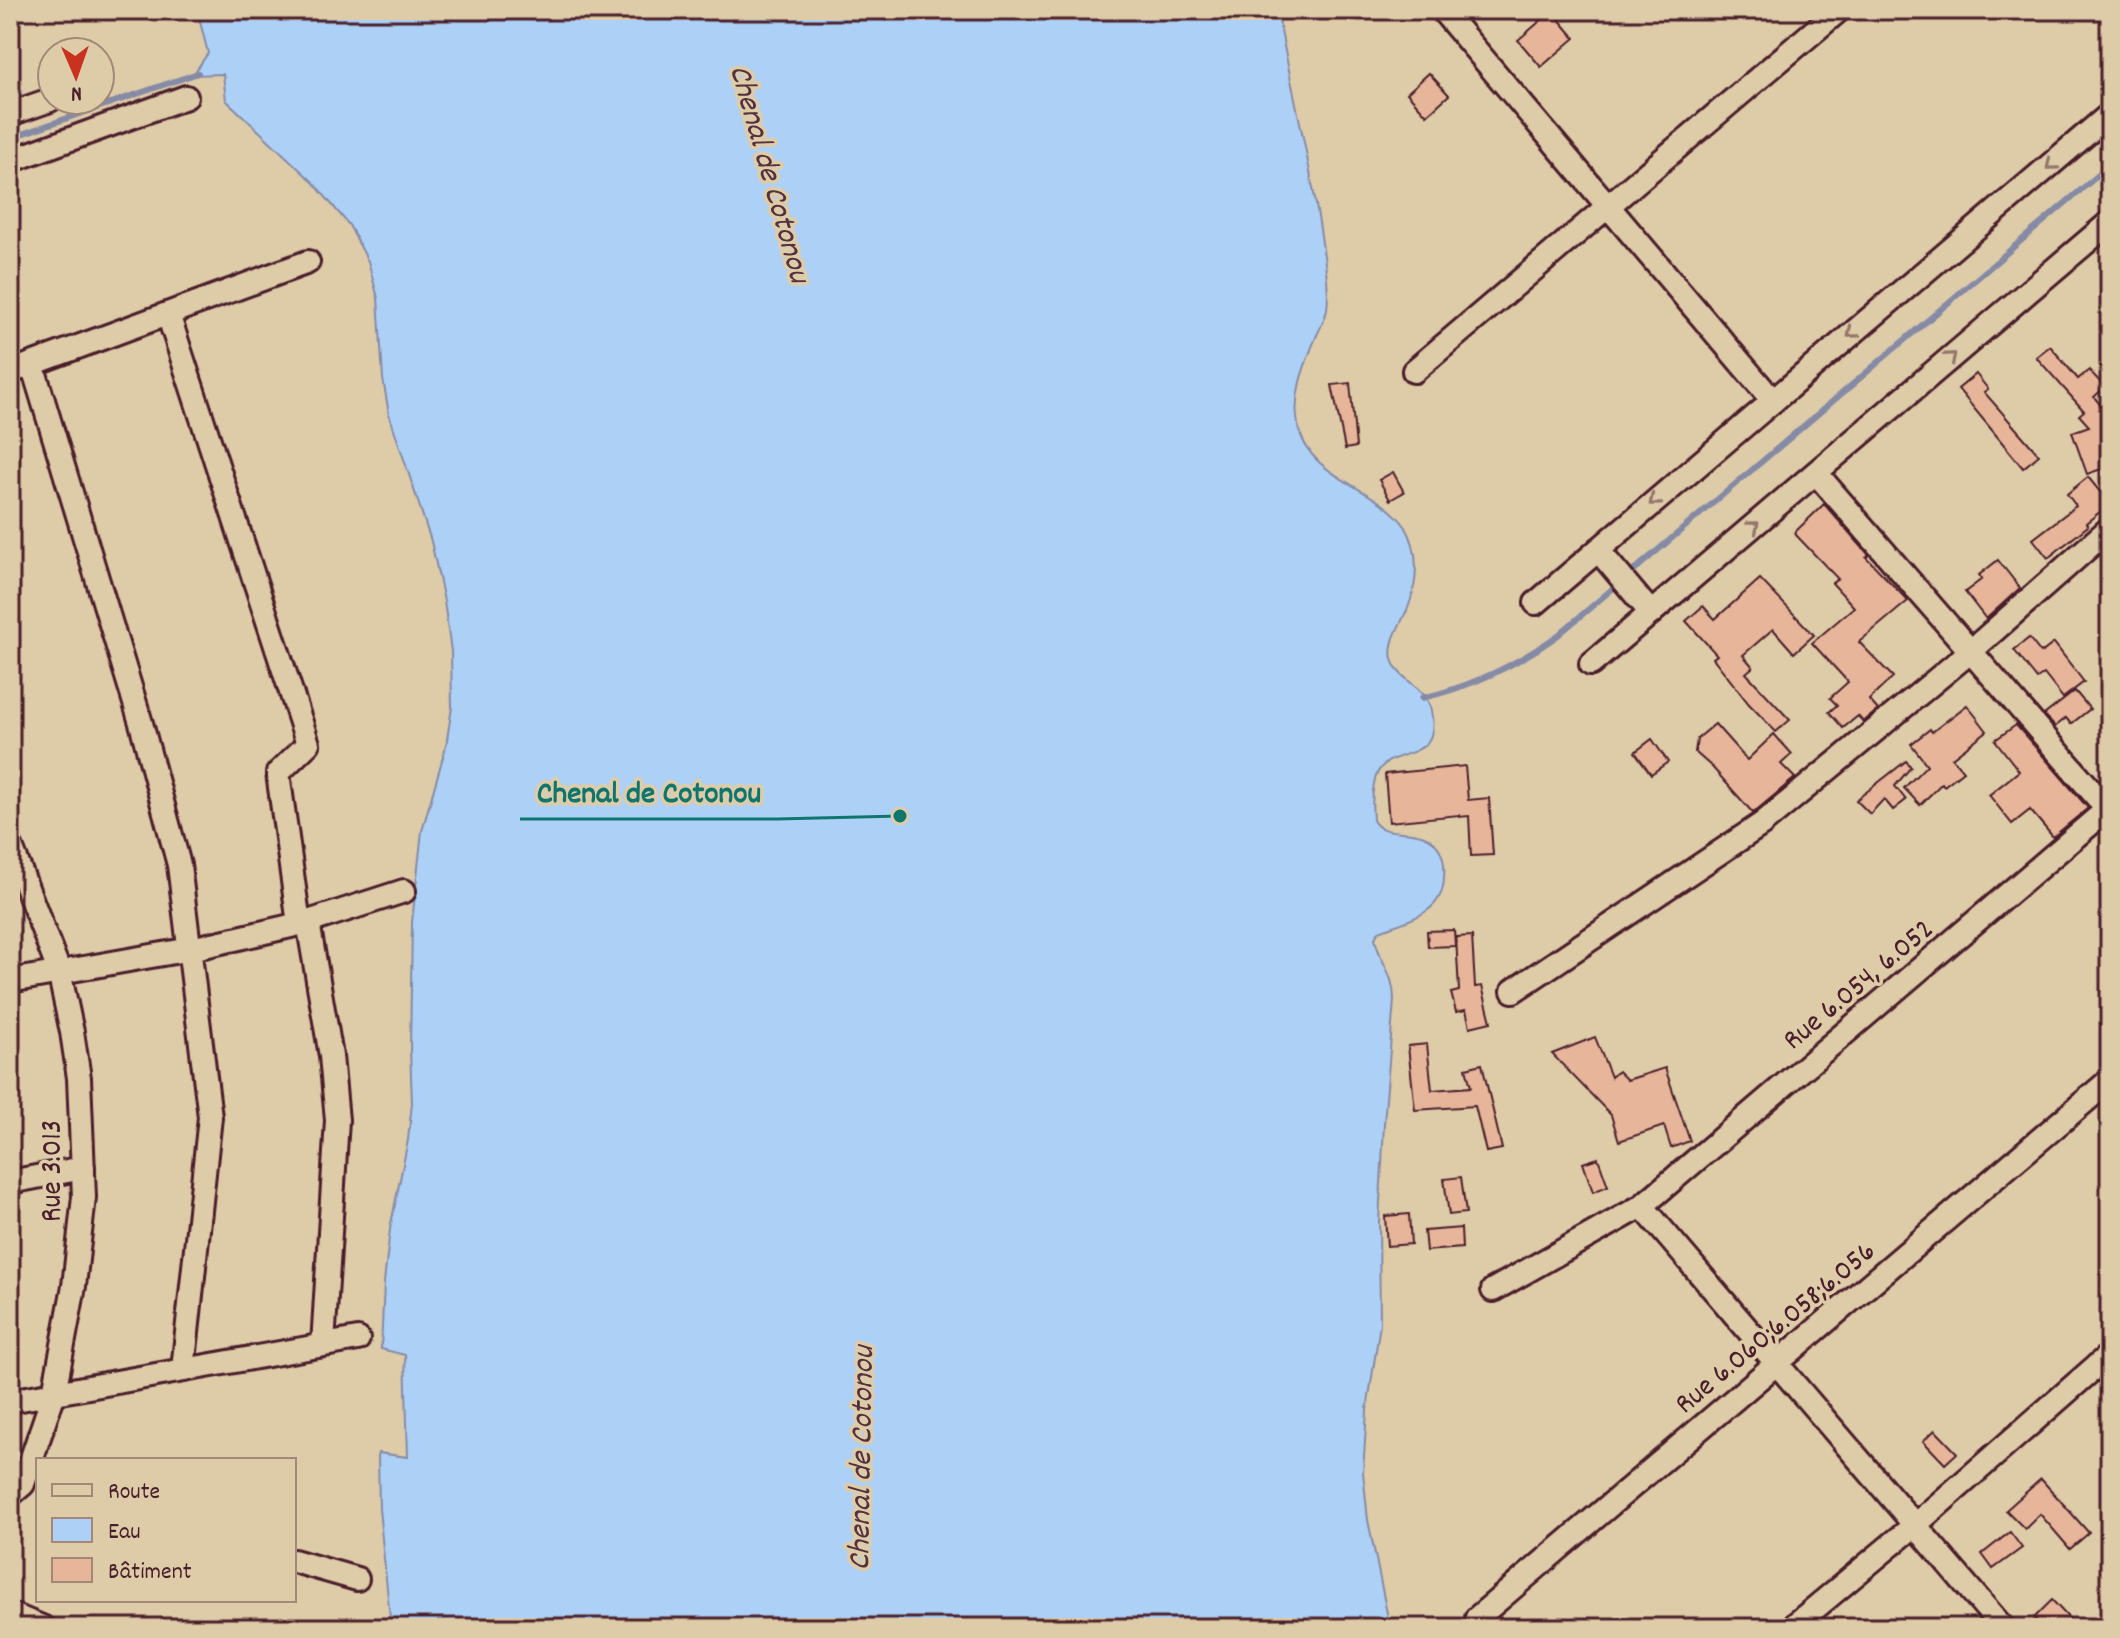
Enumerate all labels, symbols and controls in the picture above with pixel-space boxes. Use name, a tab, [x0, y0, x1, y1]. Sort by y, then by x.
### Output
north arrow	[36, 36, 116, 116]
water label: Chenal de Cotonou	[714, 60, 821, 291]
text: N	[70, 77, 83, 108]
one-way arrow	[2045, 155, 2060, 170]
one-way arrow	[1847, 323, 1862, 338]
one-way arrow	[1942, 352, 1957, 367]
one-way arrow	[1649, 492, 1664, 506]
one-way arrow	[1744, 521, 1759, 536]
callout: Chenal de Cotonou	[520, 763, 777, 819]
text: Chenal de Cotonou	[537, 773, 761, 819]
street label: Rue 6.054, 6.052	[1775, 910, 1945, 1063]
street label: Rue 3.013	[33, 1120, 76, 1222]
street label: Rue 6.060;6.058;6.056	[1667, 1232, 1887, 1427]
water label: Chenal de Cotonou	[839, 1343, 889, 1571]
legend	[36, 1458, 296, 1602]
text: Route	[108, 1476, 160, 1510]
text: Eau	[108, 1516, 141, 1550]
text: Bâtiment	[108, 1556, 192, 1590]

